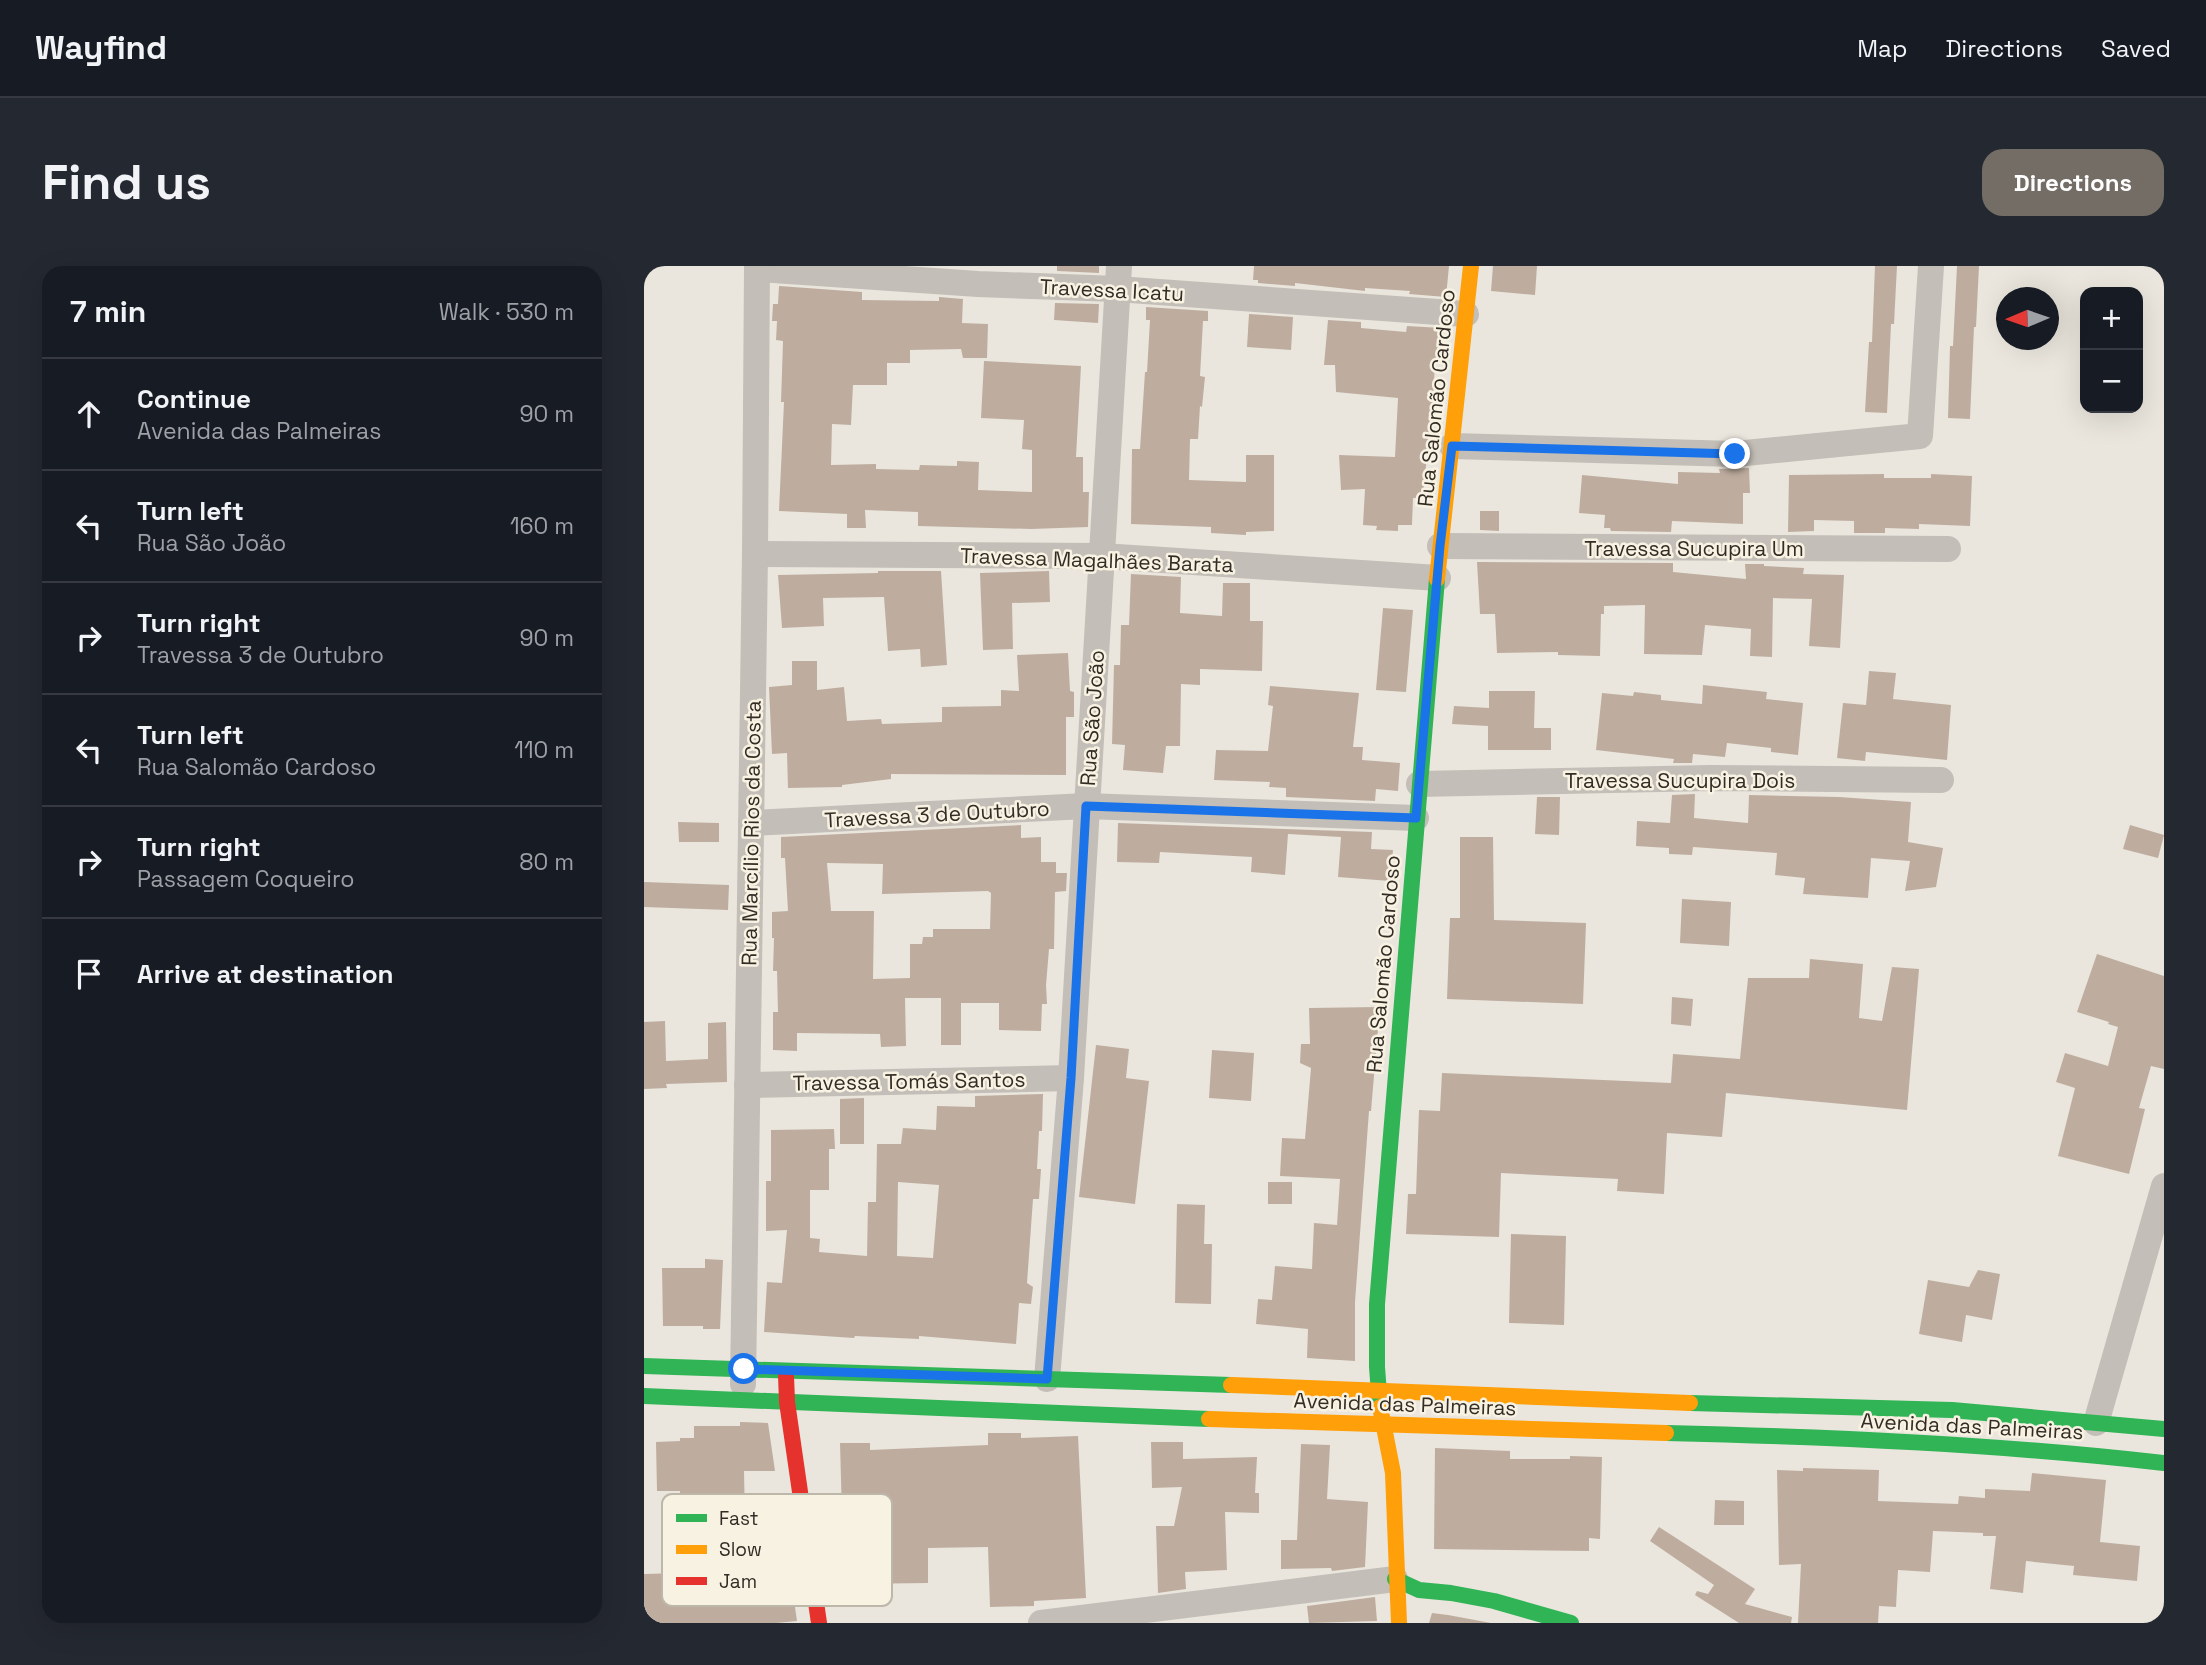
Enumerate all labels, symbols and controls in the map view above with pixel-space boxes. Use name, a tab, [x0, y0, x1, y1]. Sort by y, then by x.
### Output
text: Wayfind	[35, 27, 167, 69]
text: Map	[1857, 33, 1907, 64]
text: Directions	[1945, 33, 2063, 64]
text: Saved	[2101, 33, 2171, 64]
button: Directions	[1982, 149, 2164, 216]
text: Find us	[42, 151, 211, 213]
street label: Travessa Icatu	[1039, 273, 1185, 307]
north arrow	[1996, 287, 2059, 350]
map controls	[2080, 287, 2143, 413]
button: +	[2080, 287, 2143, 350]
street label: Rua Salomão Cardoso	[1411, 288, 1461, 508]
text: 7 min	[70, 292, 146, 331]
text: Walk · 530 m	[439, 297, 574, 327]
button: −	[2080, 350, 2143, 413]
text: Continue	[137, 382, 251, 416]
icon: ahead	[70, 395, 108, 433]
text: 90 m	[519, 399, 574, 429]
text: Avenida das Palmeiras	[137, 416, 381, 446]
route end	[1719, 438, 1750, 469]
text: Turn left	[137, 494, 244, 528]
icon: left	[70, 507, 108, 545]
text: 160 m	[510, 511, 574, 541]
text: Rua São João	[137, 528, 286, 558]
street label: Travessa Sucupira Um	[1584, 535, 1804, 562]
street label: Travessa Magalhães Barata	[960, 542, 1234, 578]
text: Turn right	[137, 606, 261, 640]
icon: right	[70, 619, 108, 657]
text: 90 m	[519, 623, 574, 653]
text: Travessa 3 de Outubro	[137, 640, 384, 670]
street label: Rua São João	[1074, 649, 1110, 787]
street label: Rua Marcílio Rios da Costa	[735, 700, 767, 966]
text: Turn left	[137, 718, 244, 752]
icon: left	[70, 731, 108, 769]
text: 110 m	[514, 735, 574, 765]
text: Rua Salomão Cardoso	[137, 752, 376, 782]
street label: Travessa Sucupira Dois	[1565, 767, 1795, 794]
street label: Travessa 3 de Outubro	[824, 795, 1050, 833]
text: Turn right	[137, 830, 261, 864]
icon: right	[70, 843, 108, 881]
text: 80 m	[519, 847, 574, 877]
street label: Rua Salomão Cardoso	[1360, 854, 1406, 1074]
text: Passagem Coqueiro	[137, 864, 354, 894]
icon: arrive	[70, 955, 108, 993]
text: Arrive at destination	[137, 957, 394, 991]
street label: Travessa Tomás Santos	[792, 1065, 1026, 1097]
route start	[728, 1353, 759, 1384]
street label: Avenida das Palmeiras	[1293, 1387, 1517, 1421]
street label: Avenida das Palmeiras	[1860, 1407, 2084, 1445]
legend	[662, 1494, 892, 1606]
text: Fast	[719, 1506, 759, 1531]
text: Slow	[719, 1537, 762, 1562]
text: Jam	[719, 1569, 757, 1594]

